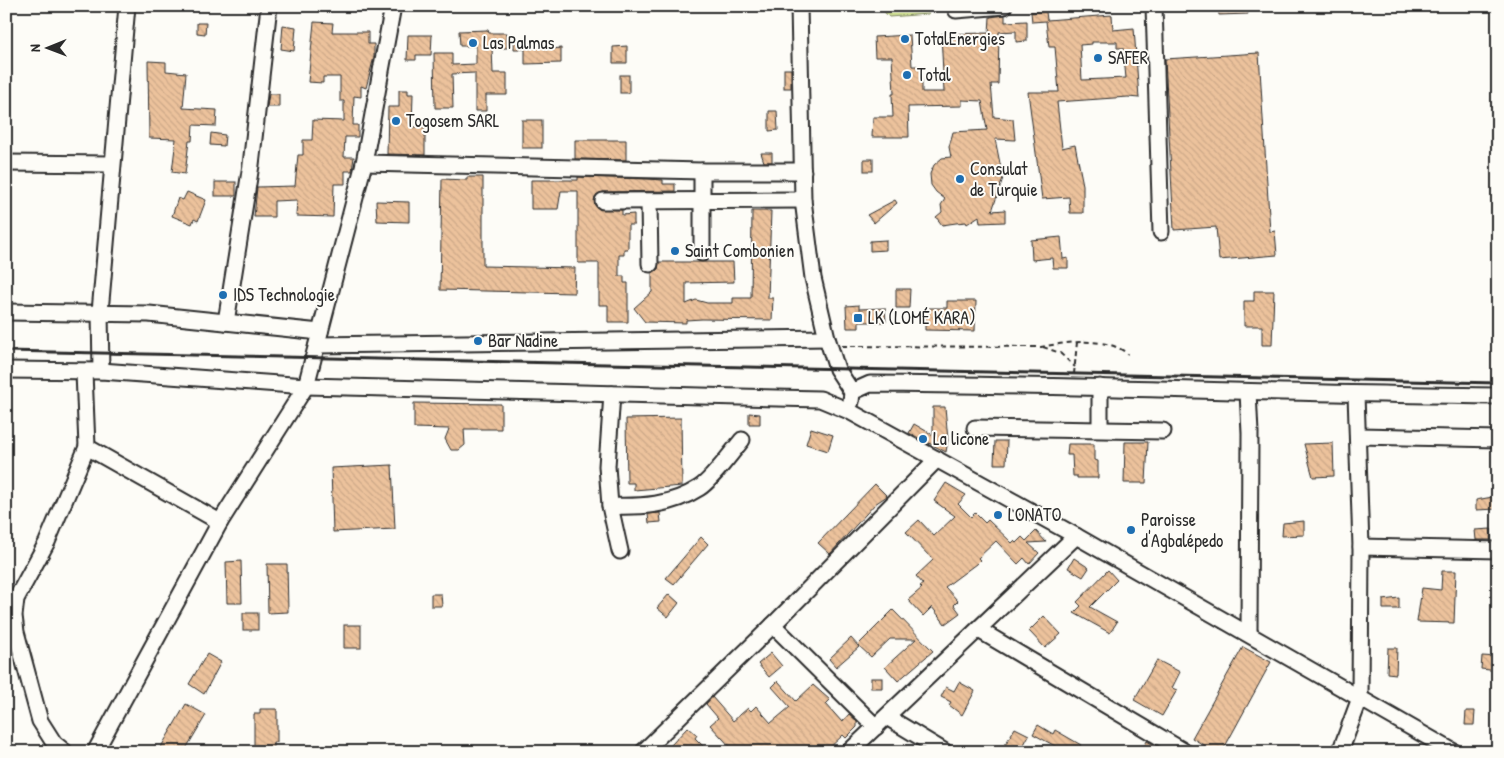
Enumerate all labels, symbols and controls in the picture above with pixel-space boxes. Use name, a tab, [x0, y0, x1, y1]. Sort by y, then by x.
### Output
north arrow	[22, 22, 72, 72]
place label: TotalEnergies	[915, 26, 1005, 51]
place label: Las Palmas	[483, 30, 555, 55]
marker: TotalEnergies	[899, 33, 911, 45]
marker: Las Palmas	[467, 37, 479, 49]
text: N	[25, 44, 44, 52]
place label: SAFER	[1108, 45, 1148, 70]
marker: SAFER	[1092, 52, 1104, 64]
place label: Total	[917, 62, 951, 87]
marker: Total	[901, 69, 913, 81]
place label: Togosem SARL	[406, 108, 500, 133]
marker: Togosem SARL	[390, 115, 402, 127]
place label: Consulat de Turquie	[970, 156, 1038, 202]
marker: Consulat de Turquie	[954, 173, 966, 185]
place label: Saint Combonien	[685, 238, 794, 263]
marker: Saint Combonien	[669, 245, 681, 257]
place label: IDS Technologie	[233, 282, 335, 307]
marker: IDS Technologie	[217, 289, 229, 301]
place label: LK (LOMÉ KARA)	[868, 305, 975, 330]
marker: LK (LOMÉ KARA)	[852, 312, 864, 324]
place label: Bar Nadine	[488, 328, 558, 353]
marker: Bar Nadine	[472, 335, 484, 347]
place label: La licone	[933, 426, 989, 451]
marker: La licone	[917, 433, 929, 445]
place label: LONATO	[1008, 502, 1062, 527]
place label: Paroisse d'Agbalépedo	[1141, 507, 1223, 553]
marker: LONATO	[992, 509, 1004, 521]
marker: Paroisse d'Agbalépedo	[1125, 524, 1137, 536]

